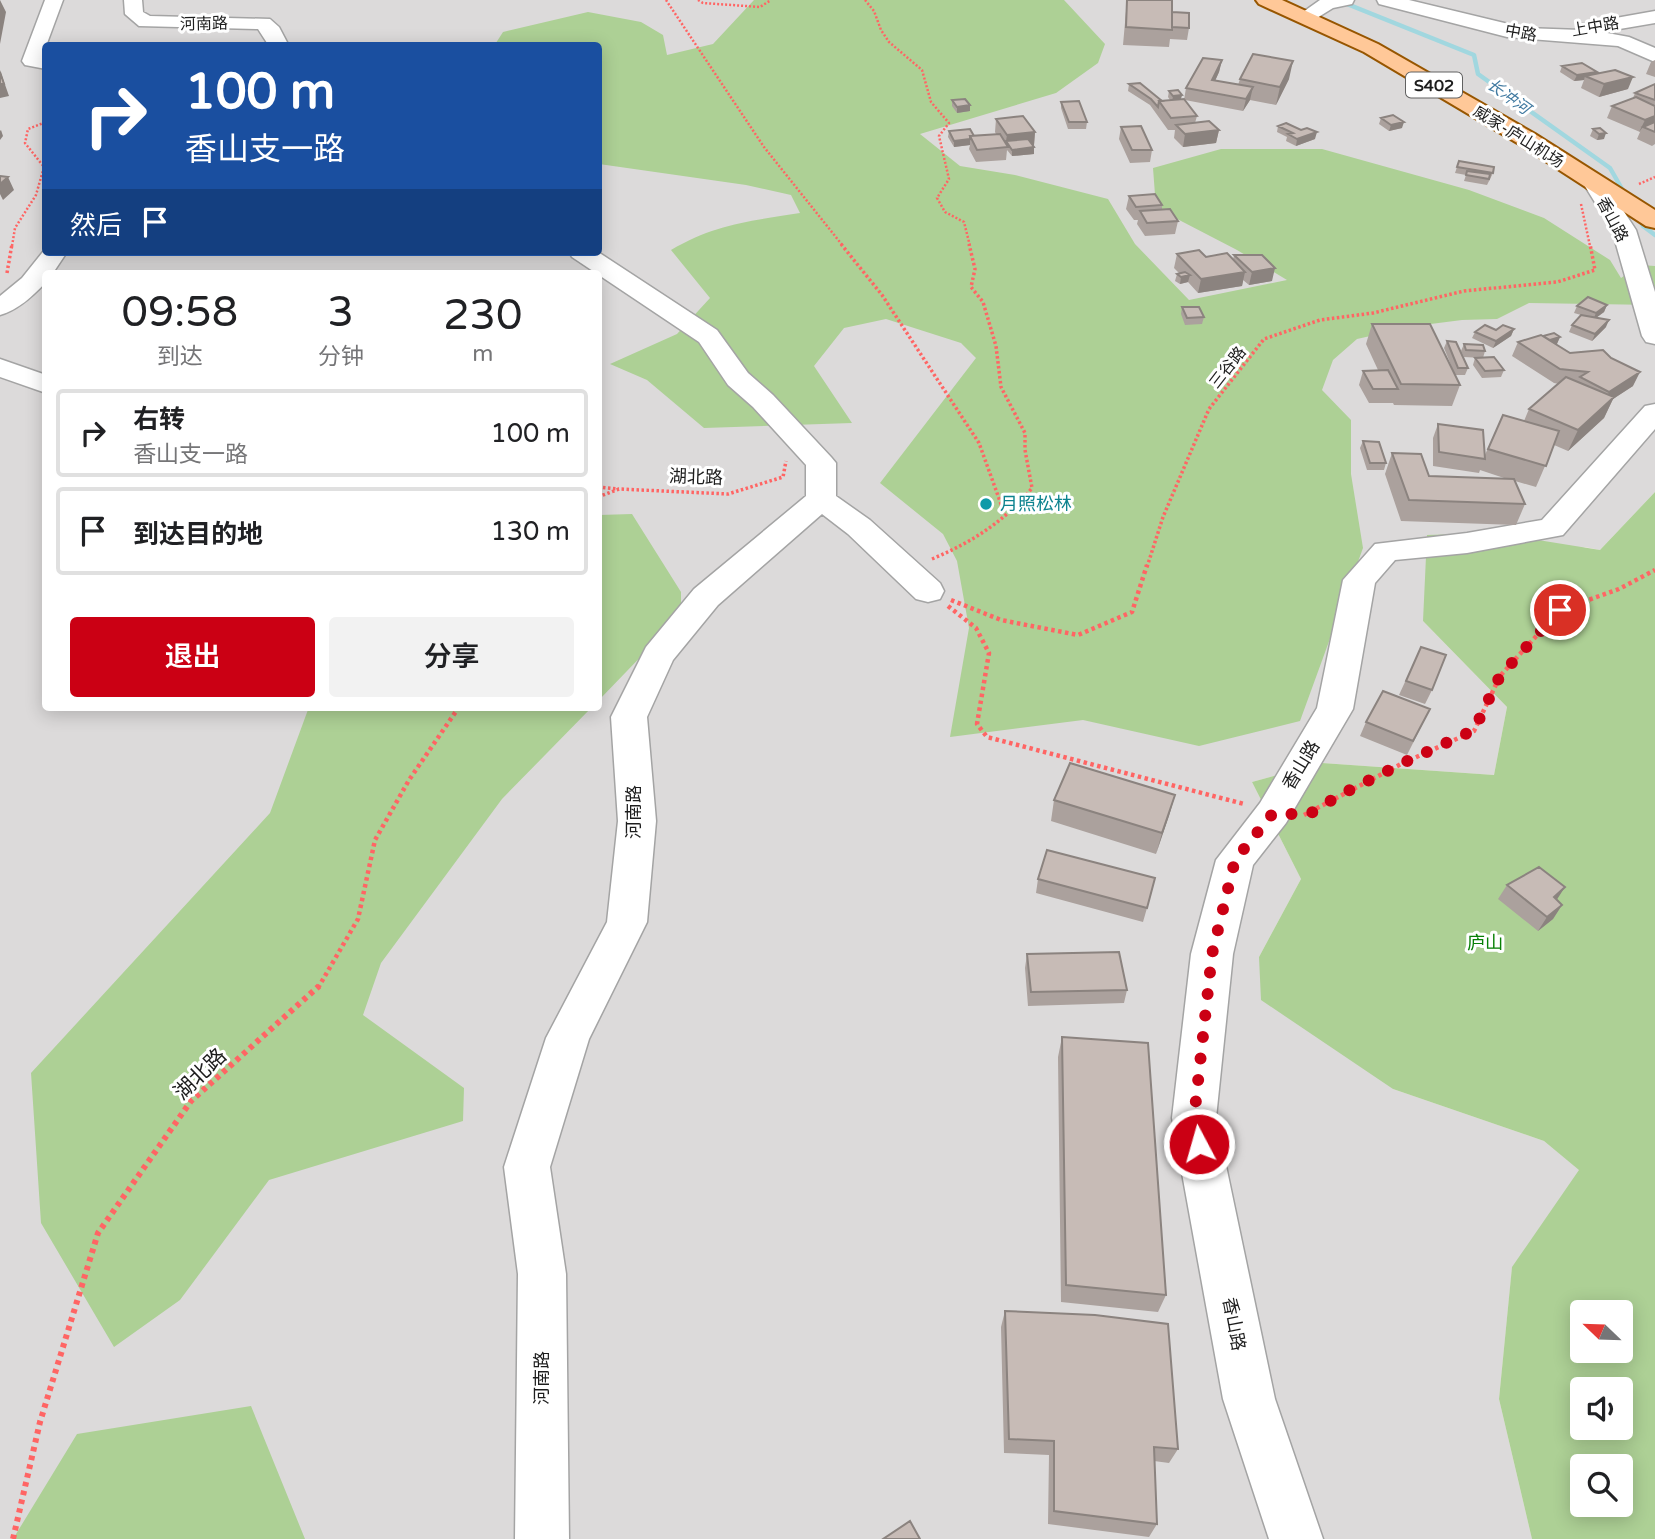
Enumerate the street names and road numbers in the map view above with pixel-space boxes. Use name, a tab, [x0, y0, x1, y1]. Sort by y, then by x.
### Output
street label: 上中路	[1570, 13, 1621, 41]
street label: 河南路	[180, 14, 228, 34]
street label: 中路	[1503, 20, 1538, 46]
road number: S402	[1406, 72, 1462, 97]
street label: 威家-庐山机场	[1470, 101, 1567, 172]
street label: 香山路	[1592, 194, 1632, 245]
street label: 三谷路	[1205, 343, 1250, 393]
street label: 湖北路	[669, 465, 723, 489]
street label: 香山路	[1278, 736, 1324, 794]
street label: 河南路	[623, 785, 645, 839]
street label: 湖北路	[169, 1043, 232, 1105]
street label: 香山路	[1218, 1295, 1250, 1353]
street label: 河南路	[531, 1351, 553, 1405]

